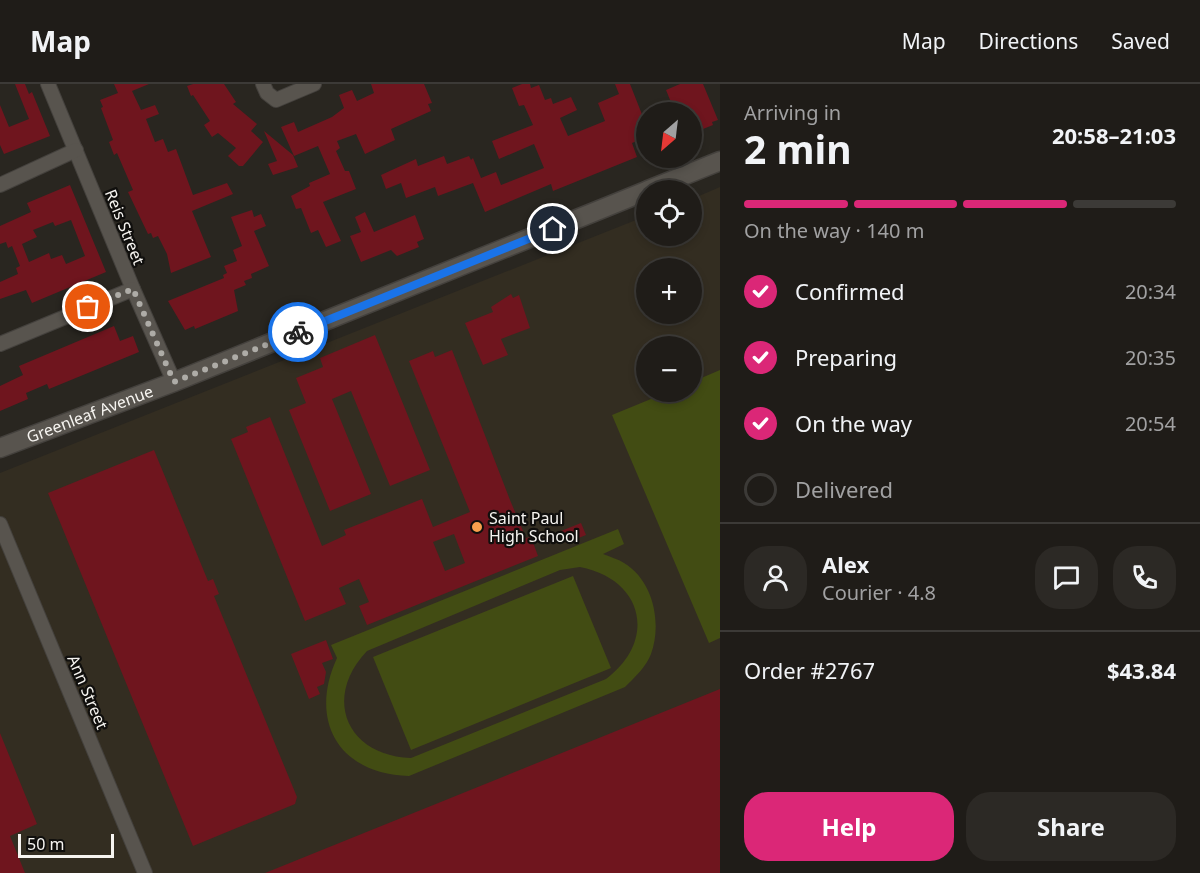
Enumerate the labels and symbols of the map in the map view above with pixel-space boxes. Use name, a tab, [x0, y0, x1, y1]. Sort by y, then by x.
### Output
north arrow	[636, 102, 702, 168]
street label: Reis Street	[100, 186, 150, 268]
pin	[527, 203, 578, 254]
pin	[62, 281, 113, 332]
courier	[268, 302, 328, 362]
street label: Greenleaf Avenue	[23, 380, 156, 448]
place label: Saint Paul High School	[489, 507, 579, 547]
marker: Saint Paul High School	[470, 520, 484, 534]
street label: Ann Street	[62, 651, 114, 733]
scale bar	[18, 831, 114, 858]

